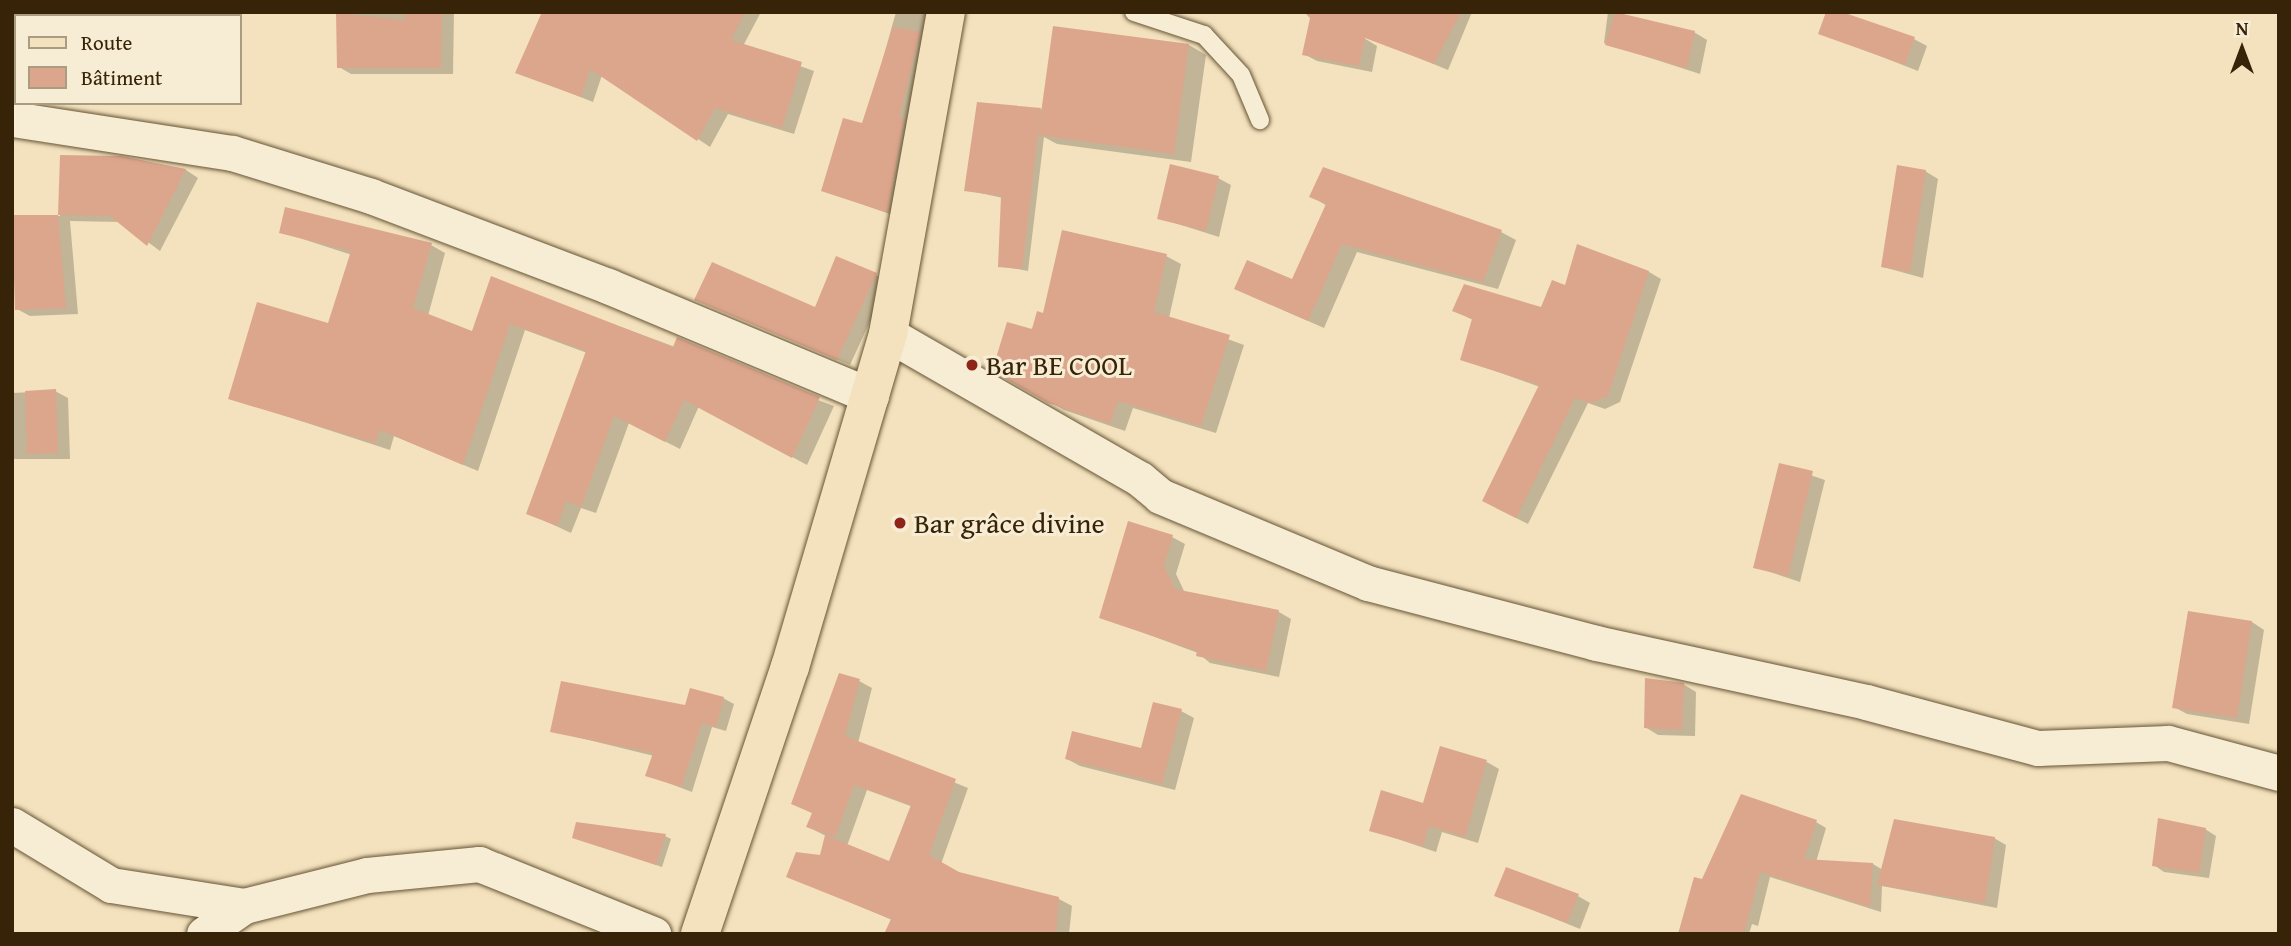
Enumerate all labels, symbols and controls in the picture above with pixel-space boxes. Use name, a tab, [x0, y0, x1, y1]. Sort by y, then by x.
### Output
legend	[14, 14, 242, 105]
north arrow	[2207, 14, 2277, 84]
text: N	[2236, 14, 2248, 42]
text: Route	[81, 27, 132, 58]
text: Bâtiment	[81, 62, 162, 93]
place label: Bar BE COOL	[986, 348, 1132, 382]
marker: Bar BE COOL	[964, 357, 980, 373]
place label: Bar grâce divine	[914, 506, 1105, 540]
marker: Bar grâce divine	[892, 515, 908, 531]

